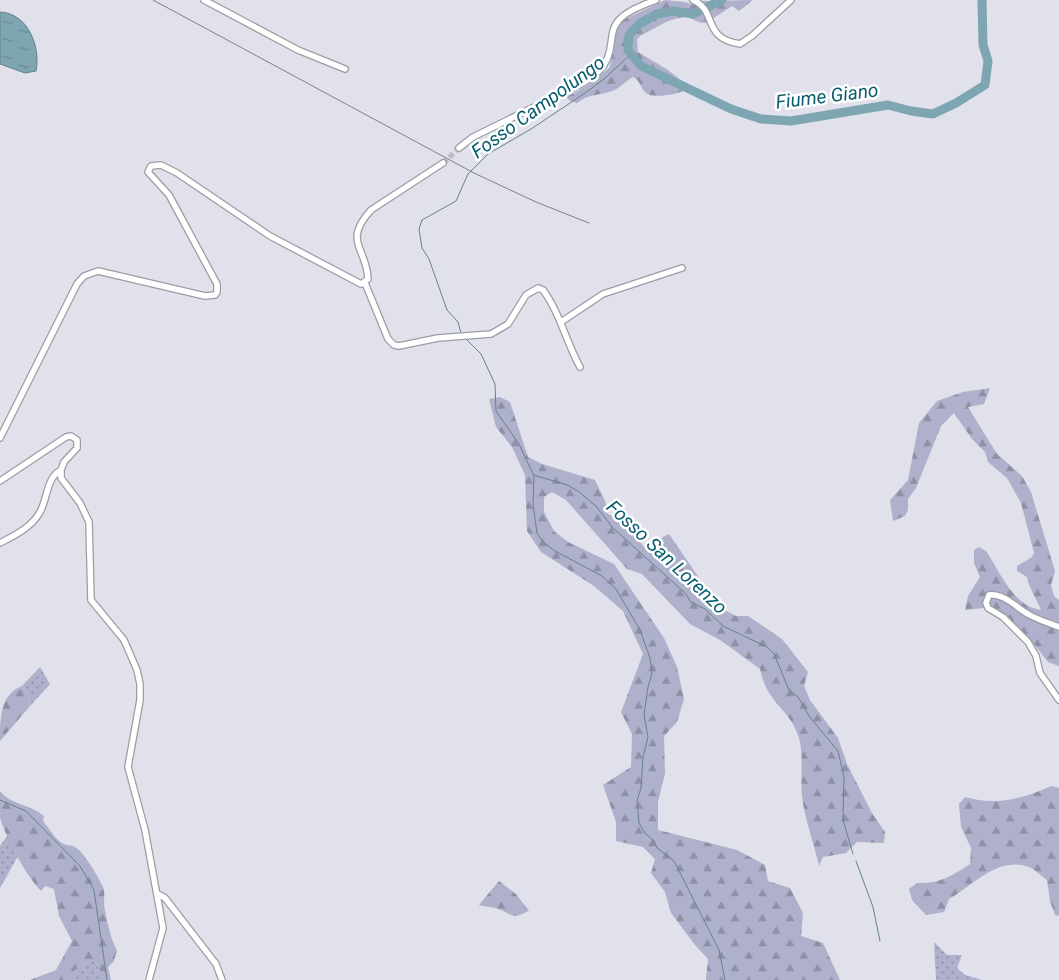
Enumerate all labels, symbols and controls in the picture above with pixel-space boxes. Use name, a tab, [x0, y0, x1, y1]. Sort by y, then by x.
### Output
water label: Fosso Campolungo	[467, 51, 609, 163]
water label: Fiume Giano	[774, 78, 880, 114]
water label: Fosso San Lorenzo	[602, 495, 732, 619]

